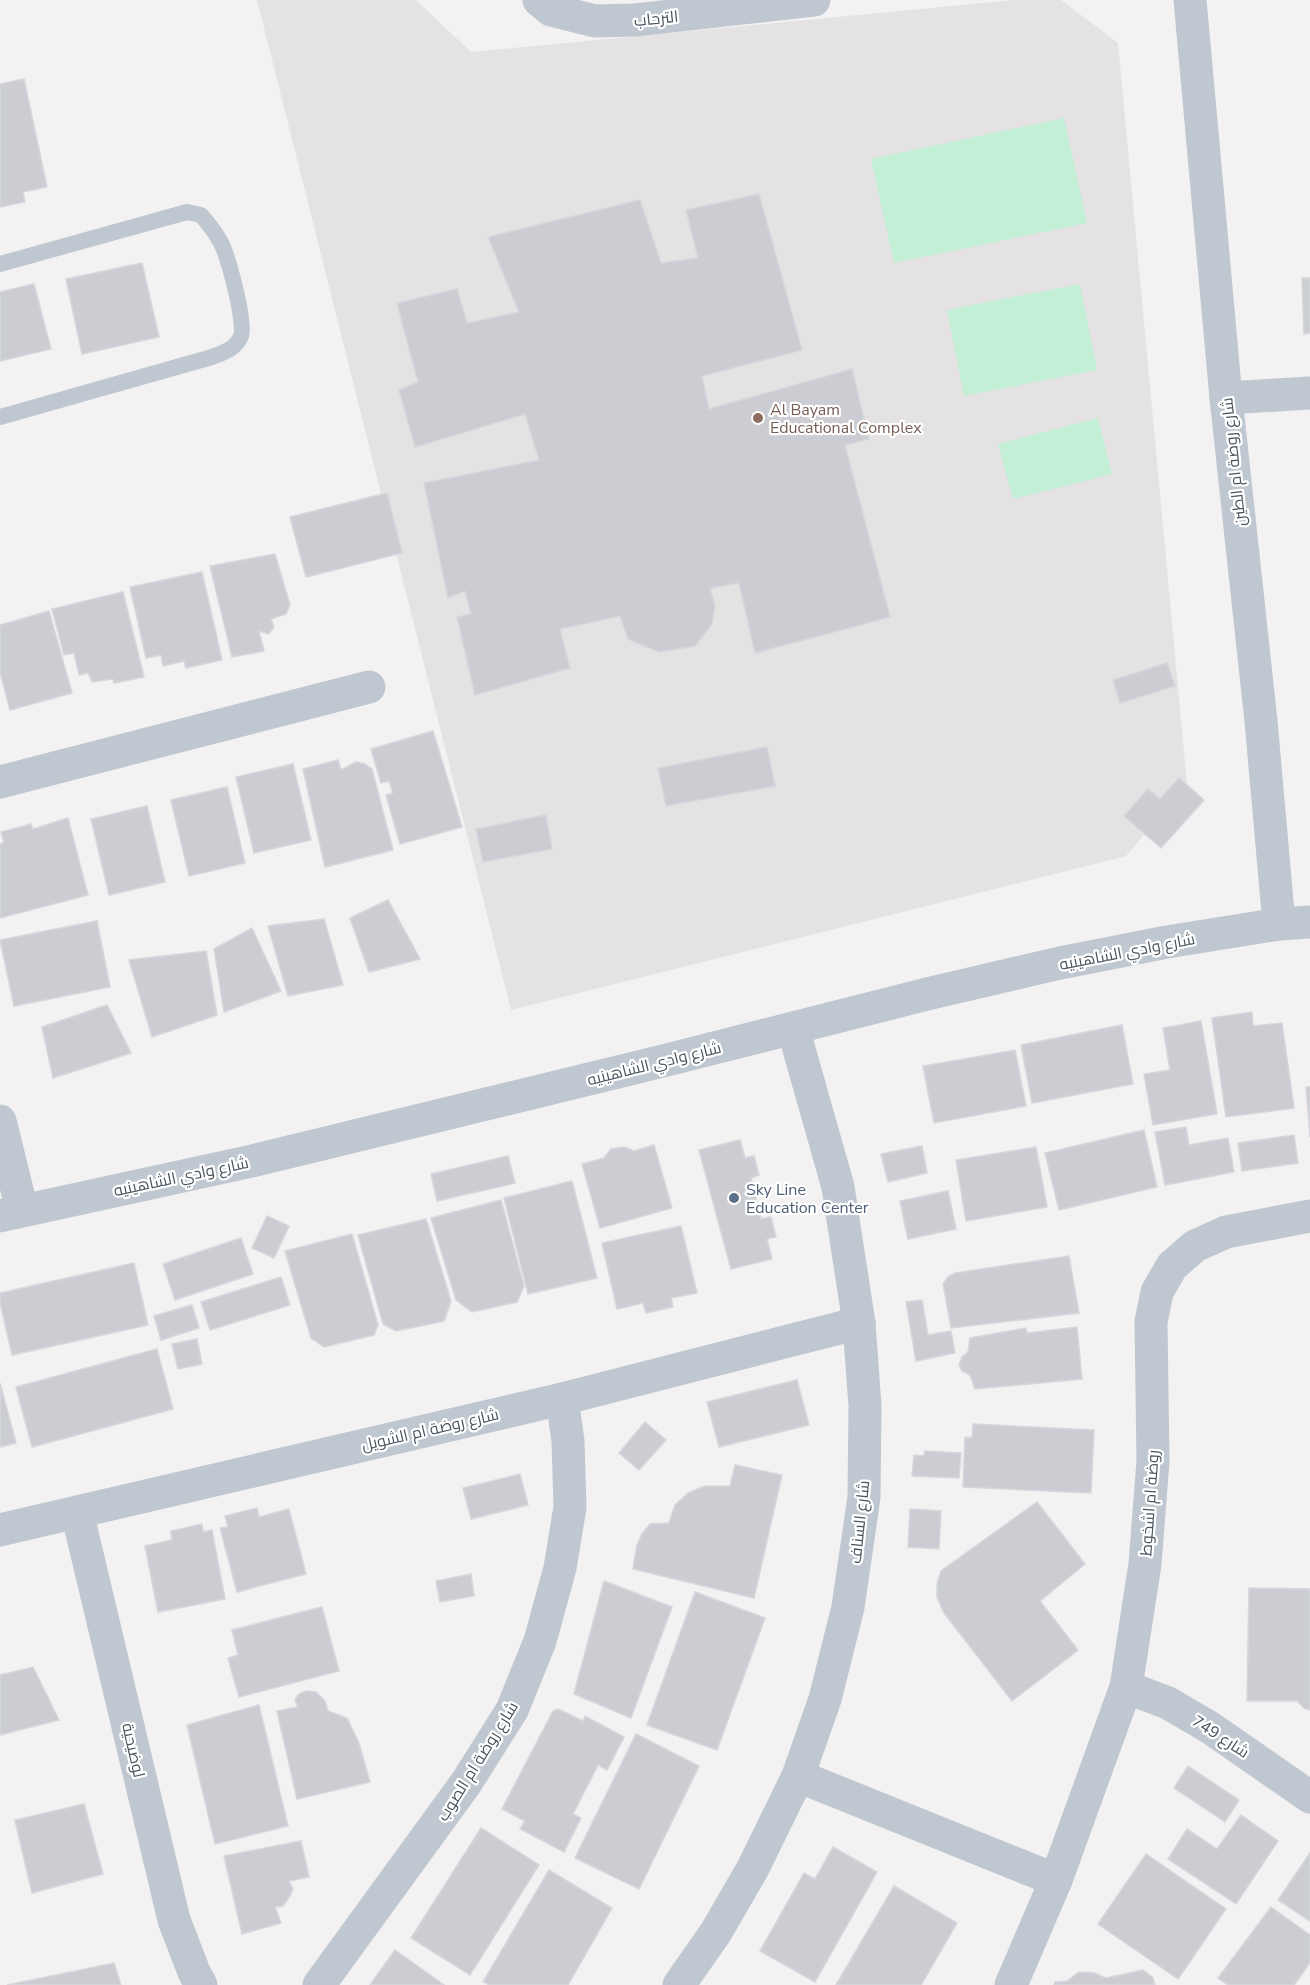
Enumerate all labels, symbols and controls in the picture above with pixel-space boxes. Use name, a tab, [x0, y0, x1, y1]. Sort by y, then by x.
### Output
street label: الترحاب	[633, 6, 679, 32]
street label: شارع روضة ام الطين	[1216, 396, 1252, 527]
place label: Al Bayam Educational Complex	[770, 399, 922, 439]
marker: Al Bayam Educational Complex	[751, 411, 765, 425]
street label: شارع وادي الشاهينيه	[1058, 928, 1197, 978]
street label: شارع وادي الشاهينيه	[585, 1037, 724, 1093]
street label: شارع وادي الشاهينيه	[112, 1152, 251, 1204]
place label: Sky Line Education Center	[746, 1179, 869, 1219]
marker: Sky Line Education Center	[727, 1191, 741, 1205]
street label: شارع روضة ام الشويل	[359, 1403, 501, 1456]
street label: روضة ام اشخوط	[1135, 1449, 1165, 1557]
street label: شارع السناف	[845, 1479, 875, 1565]
street label: شارع روضة ام الصوب	[432, 1698, 524, 1826]
street label: شارع 749	[1188, 1710, 1253, 1763]
street label: لوضيحية	[116, 1721, 150, 1780]

